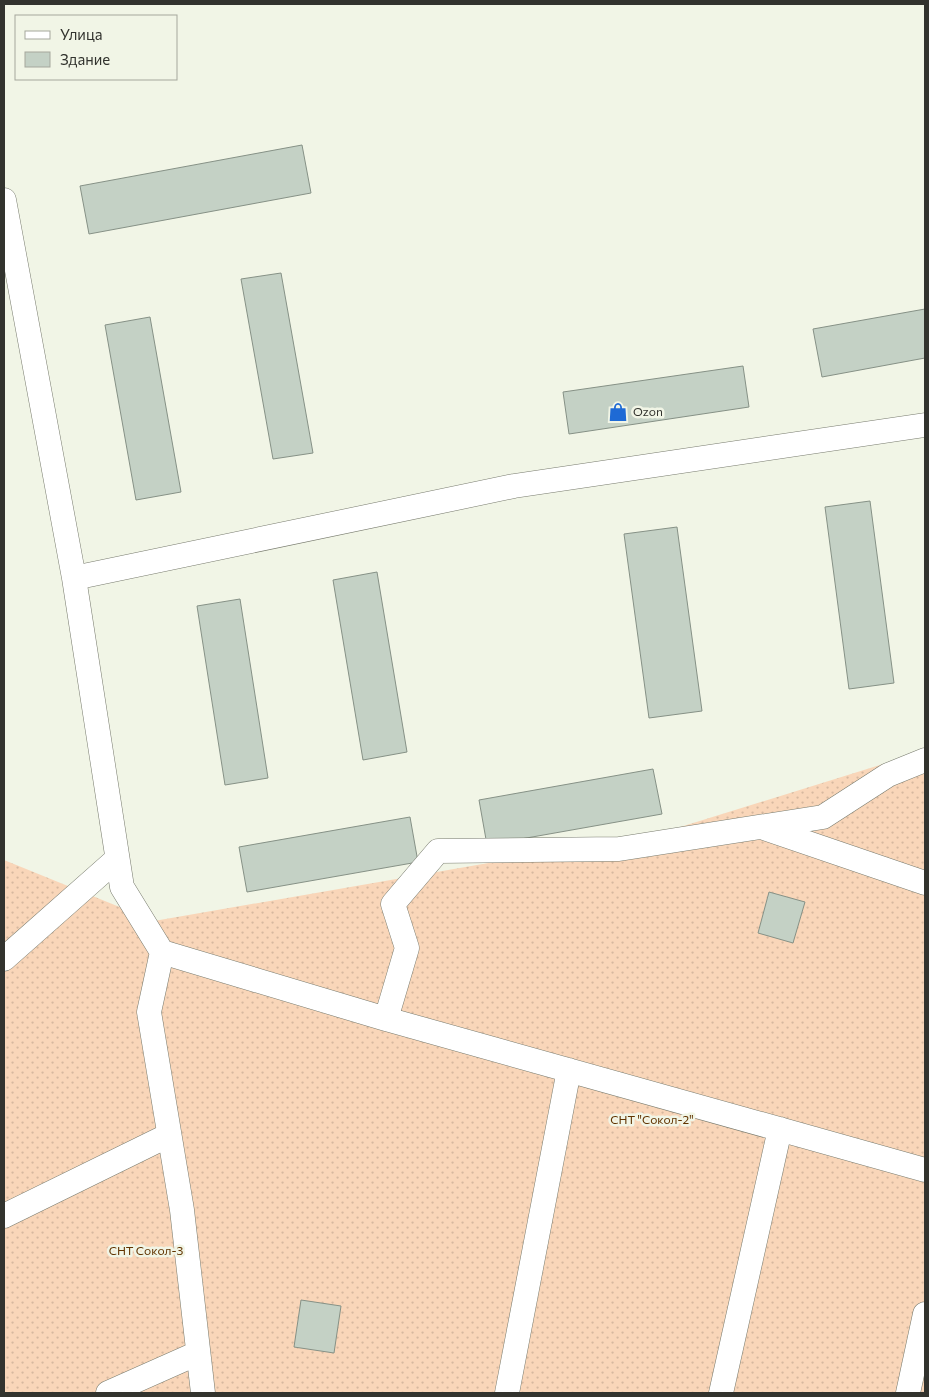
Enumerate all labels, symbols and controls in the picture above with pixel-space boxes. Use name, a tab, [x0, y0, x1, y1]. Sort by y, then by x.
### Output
legend	[15, 15, 178, 80]
text: Улица	[60, 25, 102, 43]
text: Здание	[60, 50, 110, 68]
shop icon: Ozon	[607, 401, 629, 423]
place label: Ozon	[633, 404, 663, 418]
park label: СНТ "Сокол-2"	[610, 1112, 694, 1126]
park label: СНТ Сокол-3	[109, 1243, 183, 1257]

